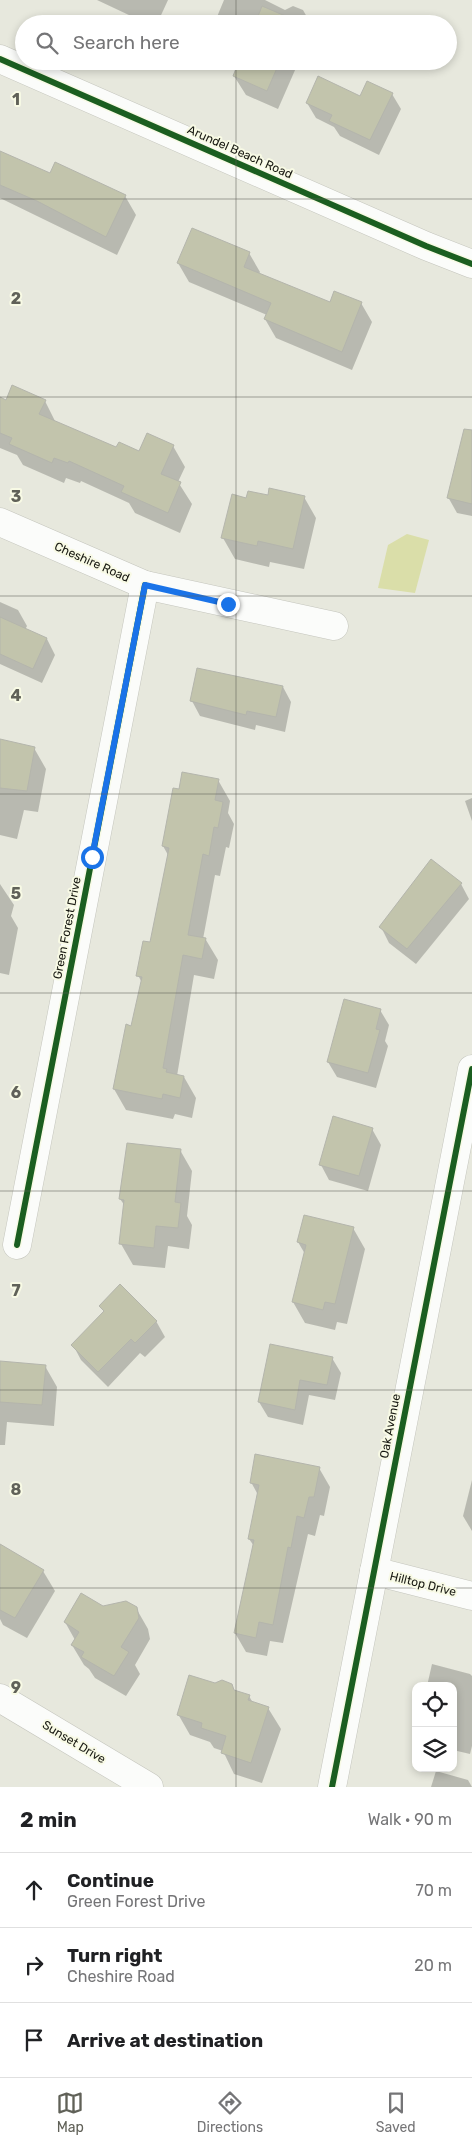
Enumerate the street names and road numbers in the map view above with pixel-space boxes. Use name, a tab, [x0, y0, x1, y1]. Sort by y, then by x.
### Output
street label: Arundel Beach Road	[185, 123, 295, 181]
street label: Cheshire Road	[52, 539, 132, 585]
street label: Green Forest Drive	[50, 875, 84, 980]
street label: Oak Avenue	[377, 1392, 403, 1459]
street label: Hilltop Drive	[388, 1569, 458, 1599]
street label: Sunset Drive	[40, 1718, 108, 1766]

